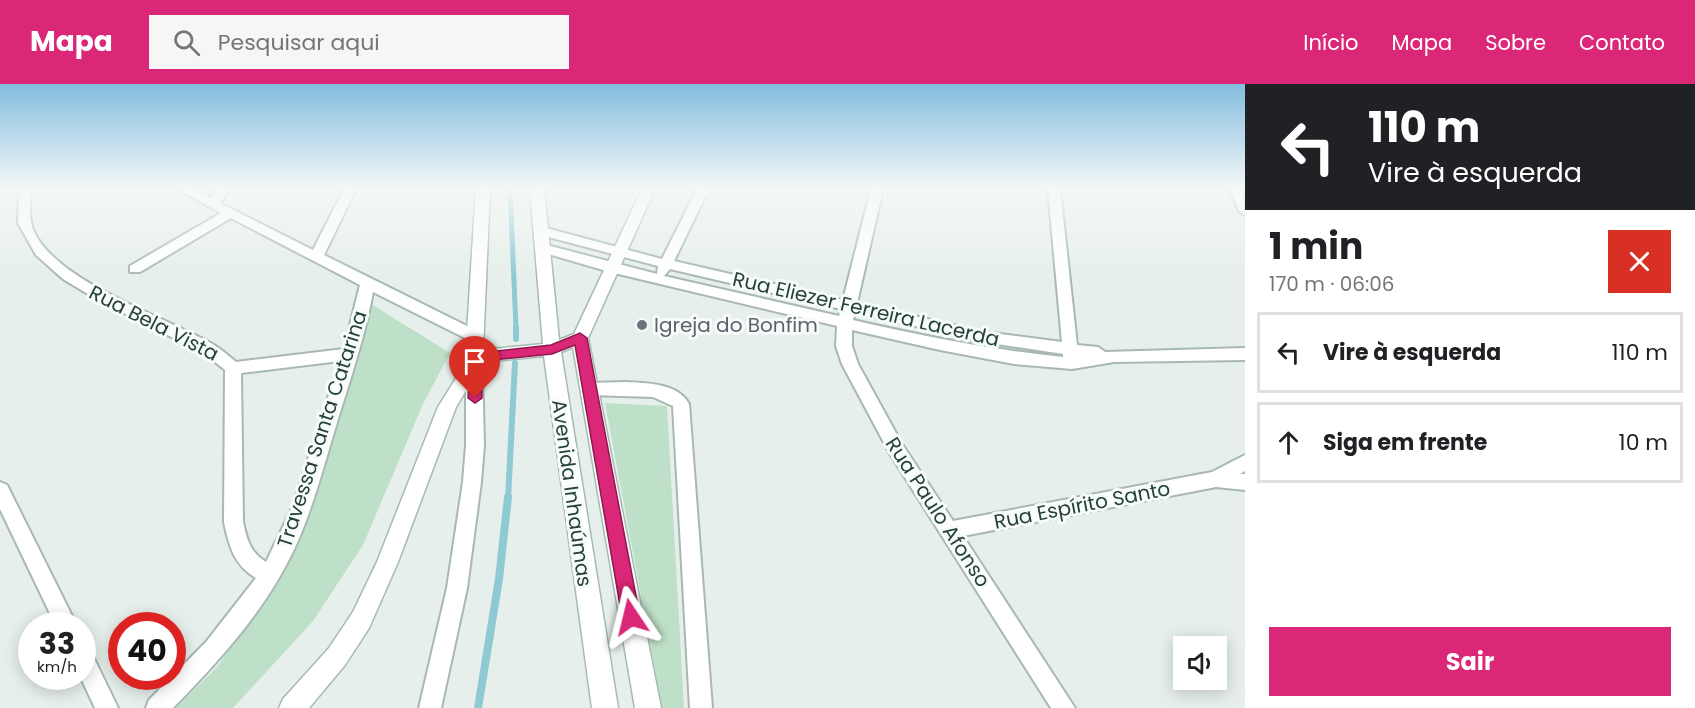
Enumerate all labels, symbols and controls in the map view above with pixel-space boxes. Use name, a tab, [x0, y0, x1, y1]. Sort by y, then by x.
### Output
search box	[149, 15, 569, 69]
text: Mapa	[30, 22, 113, 61]
icon: search	[170, 26, 203, 59]
text: Pesquisar aqui	[218, 27, 380, 58]
text: Início	[1303, 28, 1358, 57]
text: Mapa	[1391, 28, 1452, 57]
text: Sobre	[1485, 28, 1546, 57]
text: Contato	[1579, 28, 1665, 57]
text: 110 m	[1368, 98, 1480, 157]
icon: left	[1269, 108, 1347, 186]
text: Vire à esquerda	[1368, 154, 1582, 191]
text: 1 min	[1269, 221, 1363, 272]
button: close	[1608, 230, 1671, 293]
street label: Rua Eliezer Ferreira Lacerda	[730, 265, 1002, 353]
text: 170 m · 06:06	[1269, 270, 1395, 298]
street label: Rua Bela Vista	[84, 278, 224, 368]
street label: Travessa Santa Catarina	[270, 307, 374, 551]
place label: Igreja do Bonfim	[654, 311, 818, 339]
marker: Igreja do Bonfim	[635, 318, 649, 332]
pin	[449, 336, 500, 398]
icon: left	[1272, 336, 1305, 369]
text: Vire à esquerda	[1323, 337, 1501, 368]
text: 110 m	[1612, 337, 1668, 368]
icon: arrive	[458, 345, 491, 378]
street label: Avenida Inhaúmas	[545, 398, 599, 588]
icon: ahead	[1272, 426, 1305, 459]
text: Siga em frente	[1323, 427, 1487, 458]
text: 10 m	[1619, 427, 1668, 458]
street label: Rua Paulo Afonso	[879, 432, 997, 592]
street label: Rua Espírito Santo	[992, 474, 1172, 536]
position arrow	[599, 585, 663, 649]
speed limit sign: 40	[108, 612, 186, 690]
text: 33	[39, 622, 75, 665]
button: Sair	[1269, 627, 1671, 696]
map controls	[1173, 636, 1227, 690]
button: sound	[1173, 636, 1227, 690]
text: km/h	[37, 656, 77, 677]

